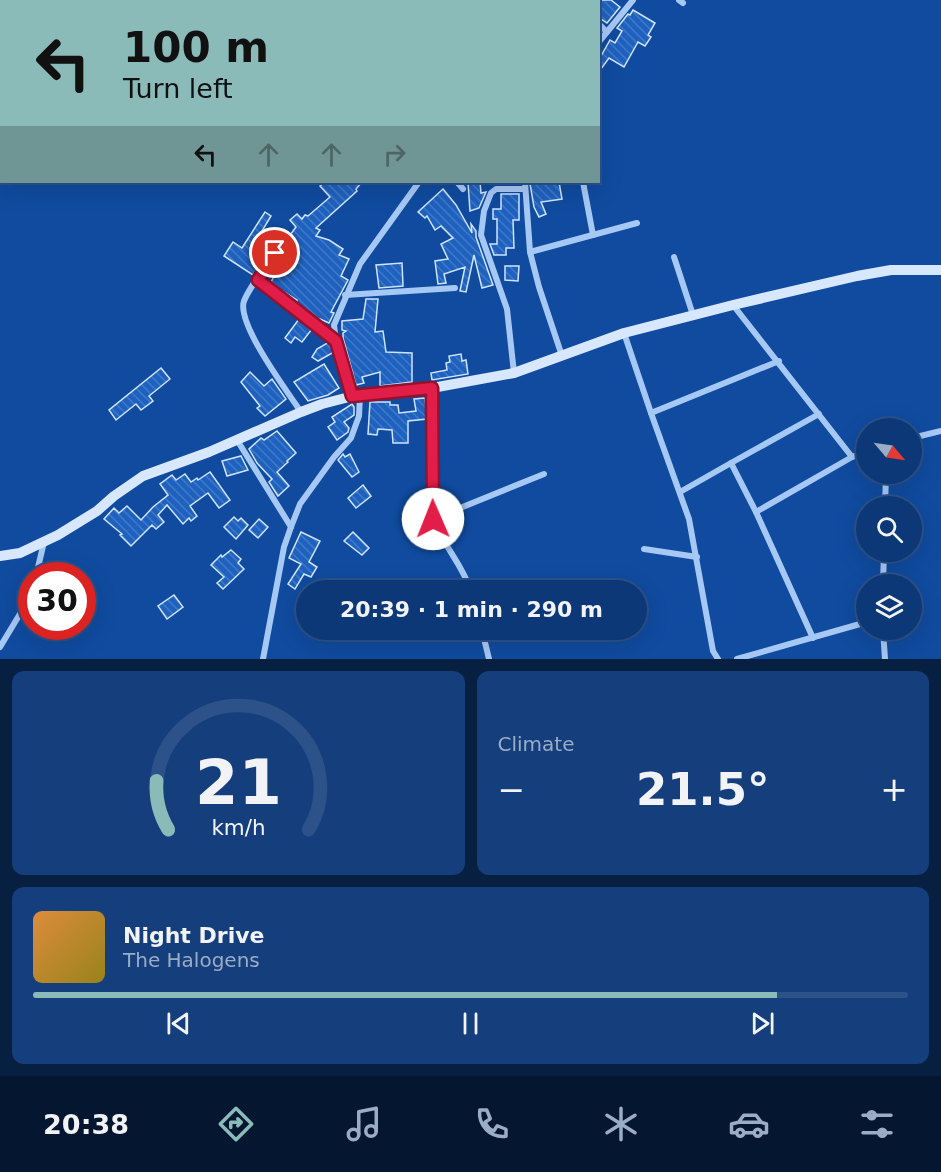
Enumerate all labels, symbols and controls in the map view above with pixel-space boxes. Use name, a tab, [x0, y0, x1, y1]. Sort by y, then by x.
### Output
text: 100 m	[123, 23, 269, 72]
icon: left	[24, 24, 102, 102]
text: Turn left	[123, 73, 233, 104]
icon: left	[189, 138, 222, 171]
icon: ahead	[252, 138, 285, 171]
icon: ahead	[315, 138, 348, 171]
icon: right	[378, 138, 411, 171]
pin	[249, 227, 300, 278]
icon: arrive	[258, 236, 291, 269]
north arrow	[856, 418, 922, 484]
map controls	[856, 418, 922, 640]
position arrow	[401, 487, 465, 551]
button: search	[856, 496, 922, 562]
speed limit sign: 30	[18, 562, 96, 640]
button: layers	[856, 574, 922, 640]
text: 20:39 · 1 min · 290 m	[340, 597, 603, 622]
text: Climate	[498, 732, 574, 756]
text: 21	[195, 746, 282, 819]
text: 21.5°	[636, 763, 770, 816]
text: −	[498, 770, 525, 809]
text: +	[880, 770, 908, 809]
text: km/h	[211, 815, 265, 840]
text: Night Drive	[123, 923, 264, 948]
text: The Halogens	[123, 948, 260, 972]
icon: previous	[162, 1007, 195, 1040]
icon: pause	[454, 1007, 487, 1040]
icon: next	[746, 1007, 779, 1040]
icon: directions	[215, 1103, 257, 1145]
icon: music	[343, 1103, 385, 1145]
icon: phone	[471, 1103, 513, 1145]
icon: climate	[600, 1103, 642, 1145]
icon: car	[728, 1103, 770, 1145]
icon: filters	[856, 1103, 898, 1145]
text: 20:38	[43, 1109, 129, 1140]

